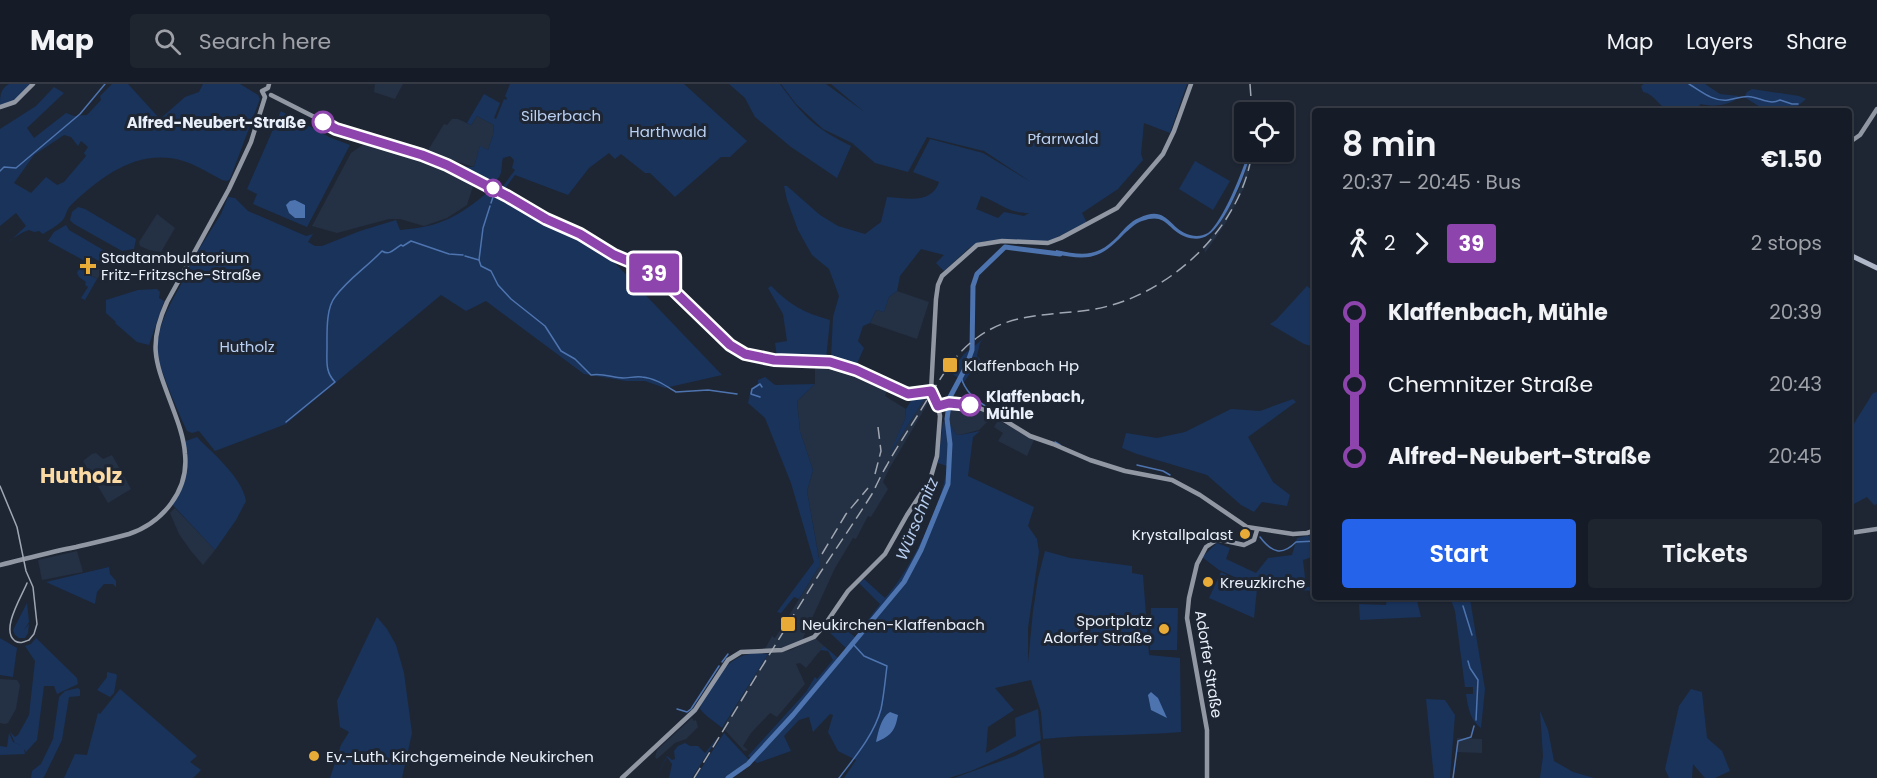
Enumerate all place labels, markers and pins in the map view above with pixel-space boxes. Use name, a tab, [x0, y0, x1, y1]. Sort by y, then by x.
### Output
marker: Alfred-Neubert-Straße	[312, 111, 334, 133]
place label: Alfred-Neubert-Straße	[127, 112, 306, 133]
unlabelled marker	[484, 179, 502, 197]
place label: Stadtambulatorium Fritz-Fritzsche-Straße	[101, 247, 261, 285]
marker: Stadtambulatorium Fritz-Fritzsche-Straße	[79, 257, 97, 275]
place label: Klaffenbach Hp	[964, 355, 1079, 376]
marker: Klaffenbach Hp	[941, 356, 959, 374]
place label: Klaffenbach, Mühle	[986, 386, 1085, 424]
marker: Klaffenbach, Mühle	[959, 394, 981, 416]
place label: Krystallpalast	[1132, 524, 1233, 545]
marker: Krystallpalast	[1238, 527, 1252, 541]
place label: Kreuzkirche	[1220, 572, 1305, 593]
marker: Kreuzkirche	[1201, 575, 1215, 589]
place label: Sportplatz Adorfer Straße	[1043, 610, 1152, 648]
place label: Neukirchen-Klaffenbach	[802, 614, 985, 635]
marker: Neukirchen-Klaffenbach	[779, 615, 797, 633]
marker: Sportplatz Adorfer Straße	[1157, 622, 1171, 636]
place label: Ev.-Luth. Kirchgemeinde Neukirchen	[326, 746, 594, 767]
marker: Ev.-Luth. Kirchgemeinde Neukirchen	[307, 749, 321, 763]

